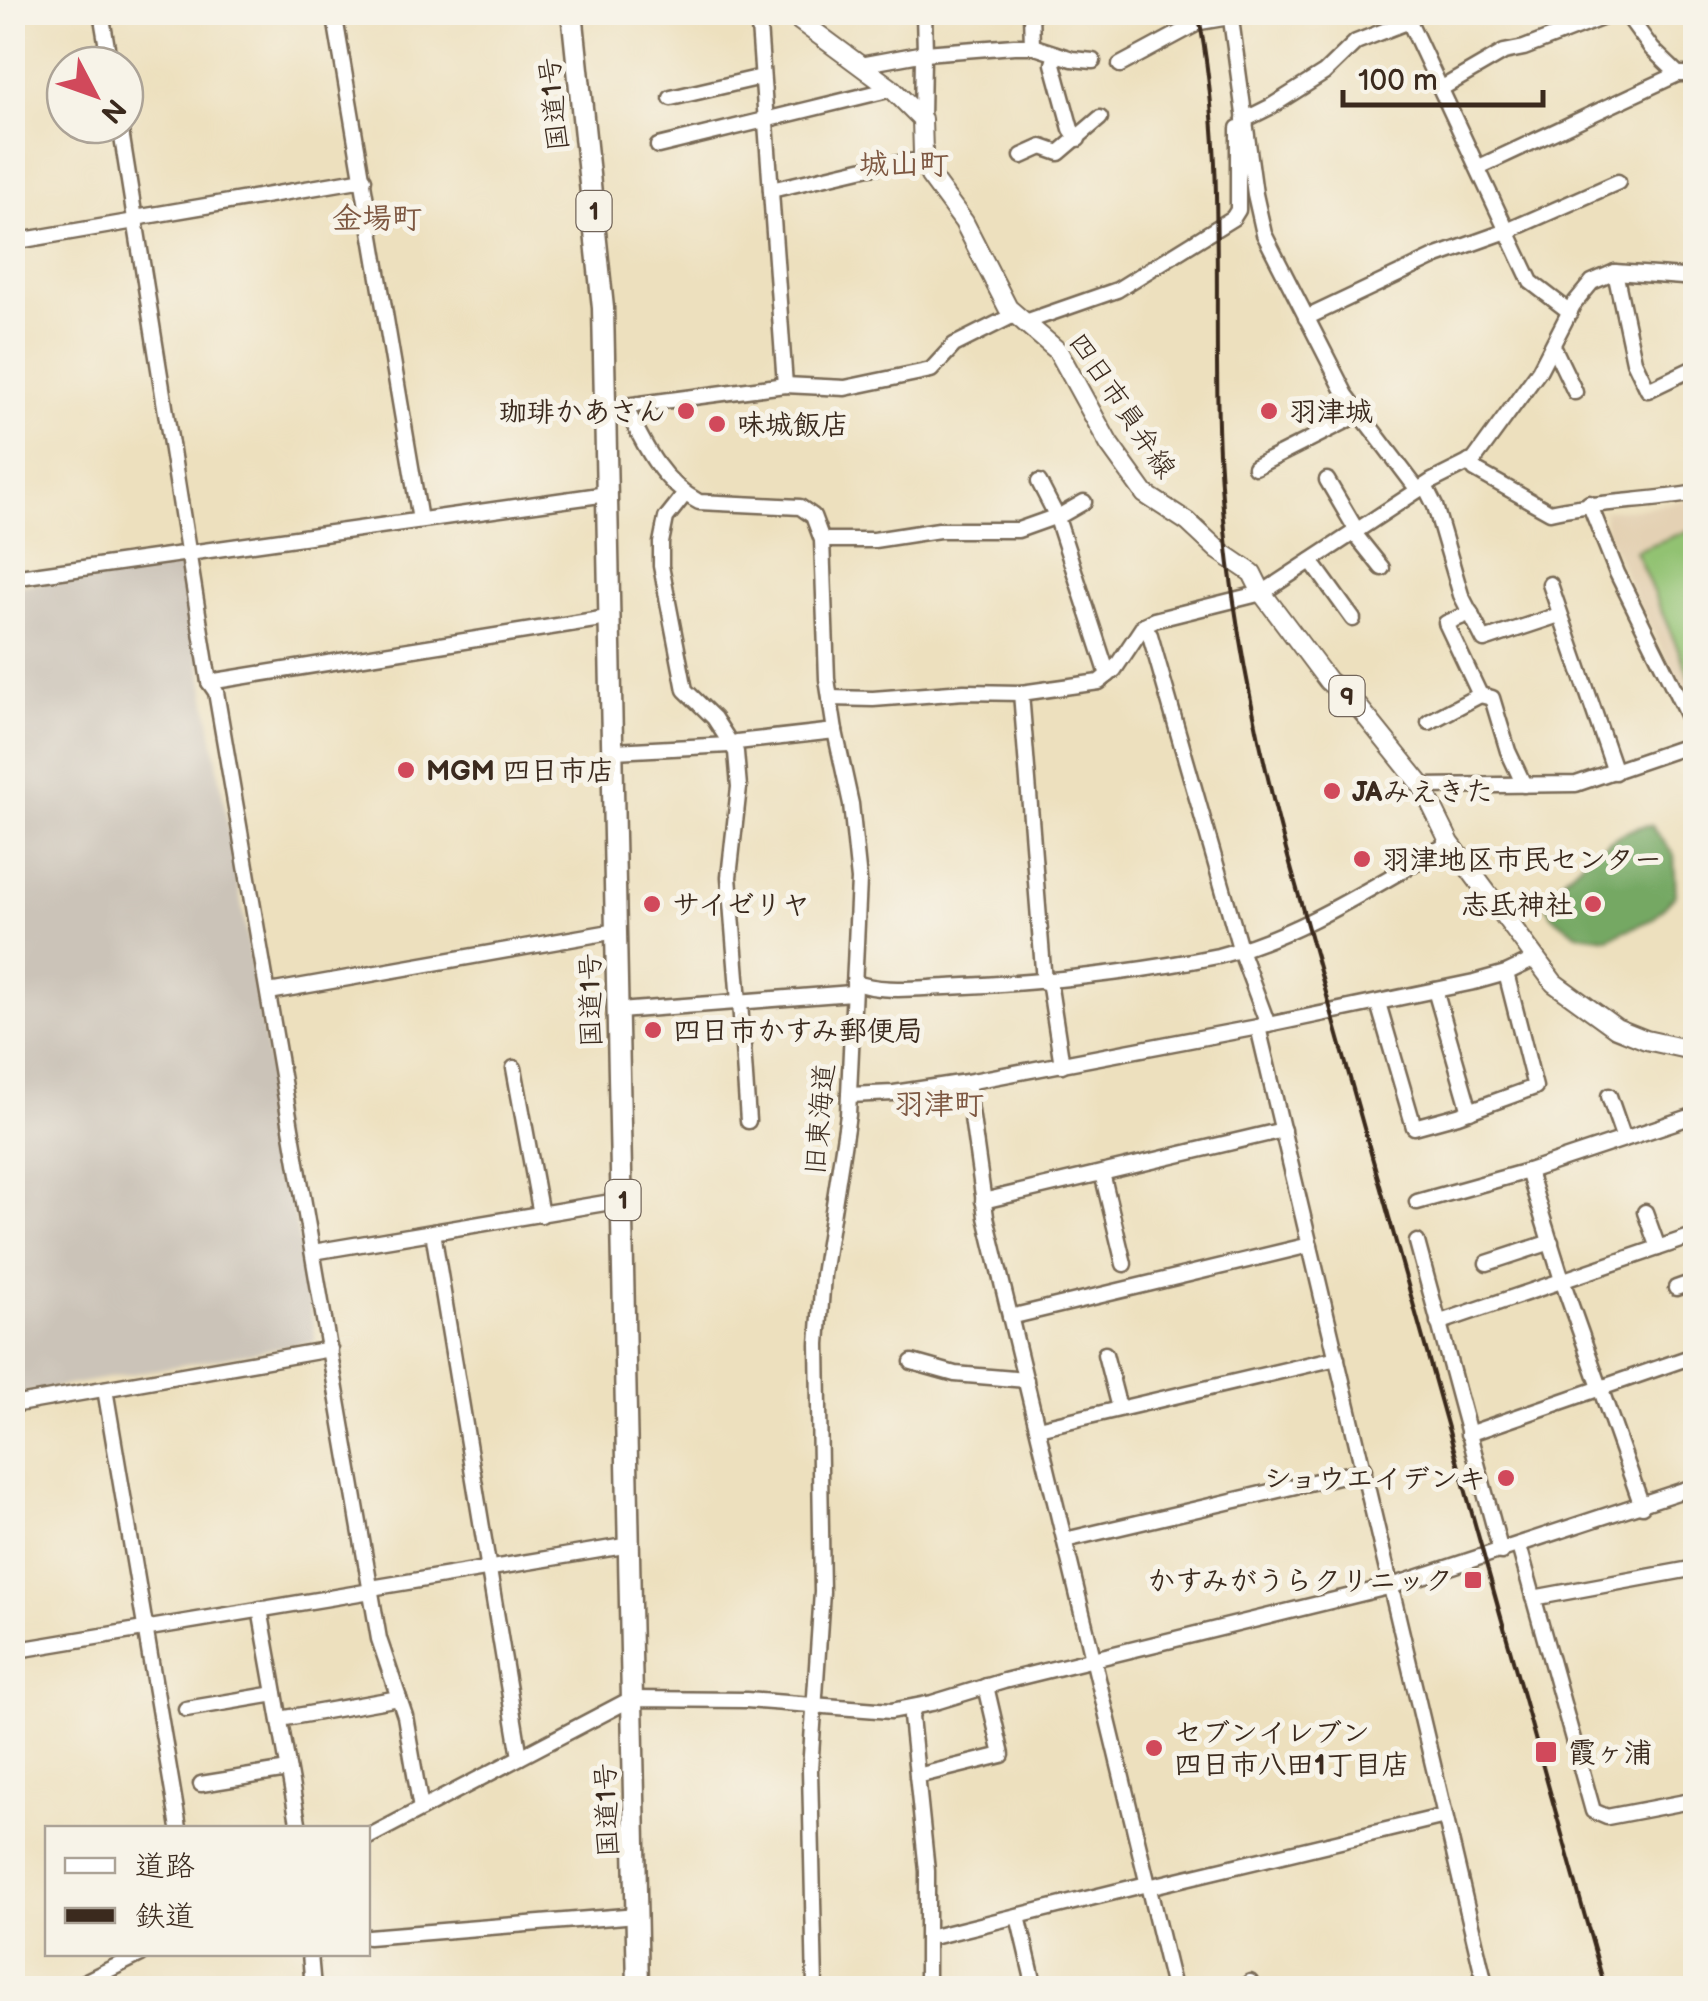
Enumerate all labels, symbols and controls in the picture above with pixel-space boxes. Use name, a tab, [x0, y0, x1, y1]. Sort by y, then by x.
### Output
north arrow	[45, 45, 145, 145]
scale bar	[1343, 45, 1543, 107]
street label: 国道1号	[533, 55, 576, 153]
text: 100 m	[1358, 63, 1438, 99]
text: N	[93, 92, 132, 129]
district label: 城山町	[859, 147, 949, 183]
road number: 1	[576, 191, 612, 231]
district label: 金場町	[332, 201, 422, 237]
street label: 四日市員弁線	[1061, 327, 1182, 485]
place label: 珈琲かあさん	[499, 396, 666, 429]
place label: 羽津城	[1289, 396, 1373, 429]
marker: 珈琲かあさん	[675, 400, 697, 422]
marker: 羽津城	[1258, 400, 1280, 422]
place label: 味城飯店	[737, 409, 849, 442]
marker: 味城飯店	[706, 413, 728, 435]
road number: 9	[1330, 676, 1364, 716]
place label: MGM 四日市店	[426, 755, 614, 788]
marker: MGM 四日市店	[395, 759, 417, 781]
place label: JAみえきた	[1352, 776, 1494, 809]
marker: JAみえきた	[1321, 780, 1343, 802]
place label: 羽津地区市民センター	[1382, 844, 1662, 877]
marker: 羽津地区市民センター	[1351, 848, 1373, 870]
place label: サイゼリヤ	[672, 889, 810, 922]
place label: 志氐神社	[1461, 889, 1573, 922]
marker: サイゼリヤ	[641, 893, 663, 915]
marker: 志氐神社	[1582, 893, 1604, 915]
street label: 国道1号	[574, 952, 609, 1048]
place label: 四日市かすみ郵便局	[673, 1015, 923, 1048]
marker: 四日市かすみ郵便局	[642, 1019, 664, 1041]
street label: 旧東海道	[799, 1062, 842, 1176]
district label: 羽津町	[894, 1087, 984, 1123]
road number: 1	[606, 1180, 640, 1220]
place label: ショウエイデンキ	[1264, 1463, 1486, 1496]
marker: ショウエイデンキ	[1495, 1467, 1517, 1489]
place label: かすみがうらクリニック	[1147, 1565, 1453, 1598]
marker: かすみがうらクリニック	[1462, 1569, 1484, 1591]
place label: セブンイレブン 四日市八田1丁目店	[1174, 1717, 1410, 1782]
marker: セブンイレブン 四日市八田1丁目店	[1143, 1737, 1165, 1759]
place label: 霞ヶ浦	[1568, 1737, 1652, 1770]
marker: 霞ヶ浦	[1533, 1739, 1559, 1765]
street label: 国道1号	[589, 1762, 626, 1858]
legend	[45, 1826, 370, 1956]
text: 道路	[135, 1849, 195, 1885]
text: 鉄道	[135, 1899, 195, 1935]

